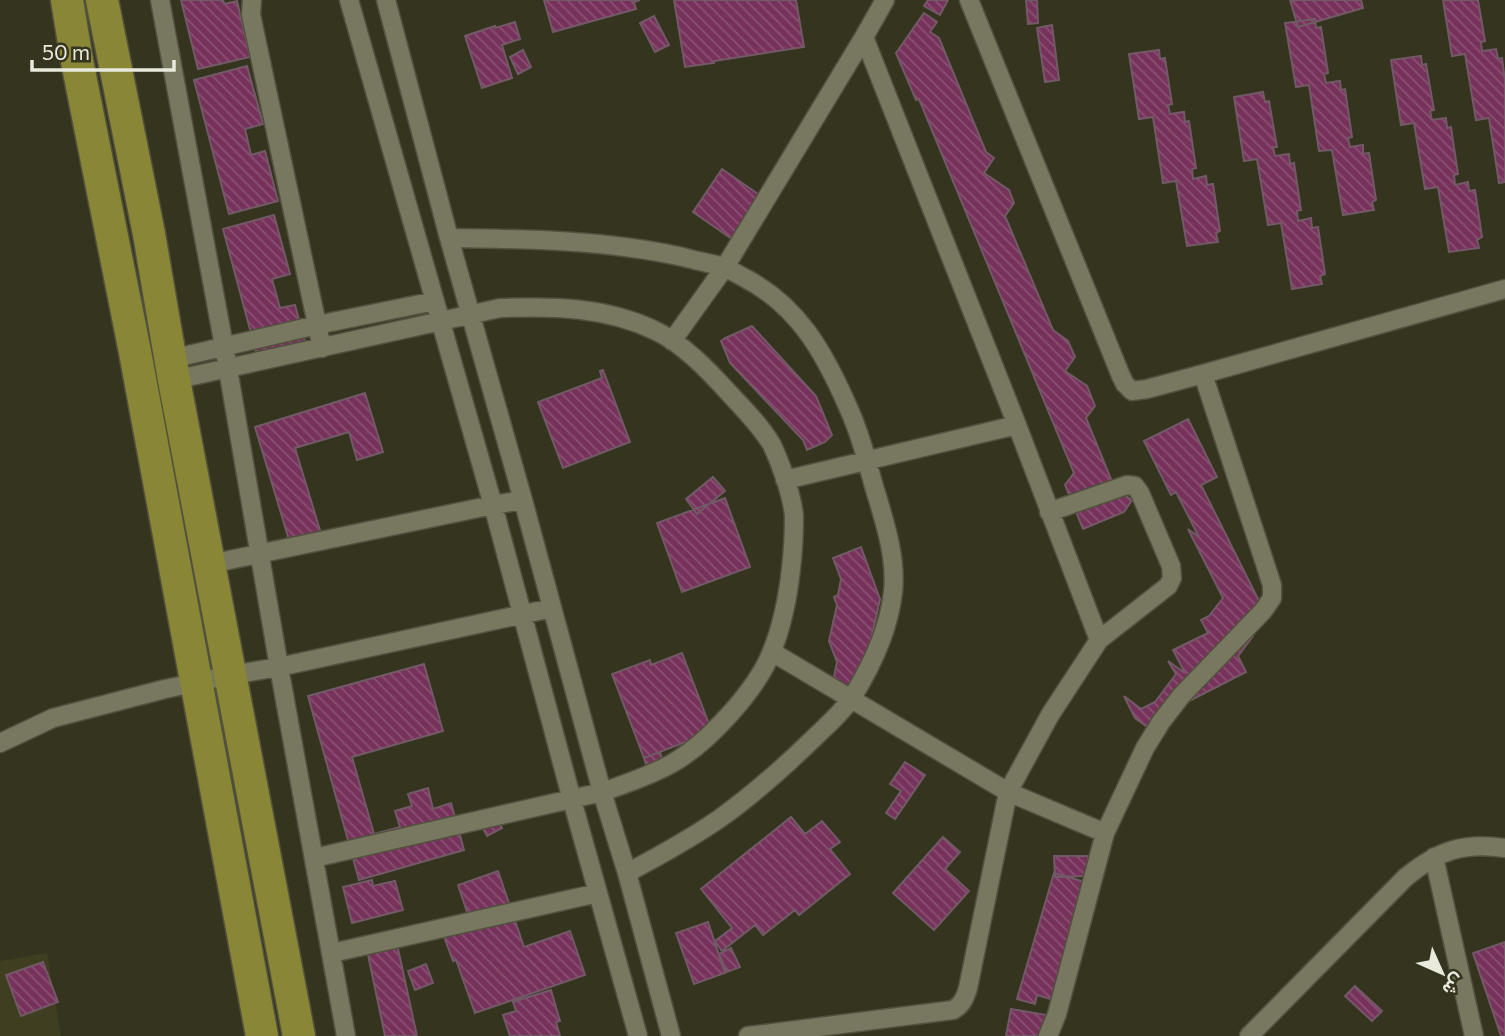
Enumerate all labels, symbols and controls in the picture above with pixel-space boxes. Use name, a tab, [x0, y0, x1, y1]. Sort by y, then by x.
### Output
scale bar	[32, 28, 173, 72]
text: 50 m	[42, 39, 90, 64]
north arrow	[1407, 938, 1477, 1008]
text: ش	[1437, 968, 1471, 1002]

